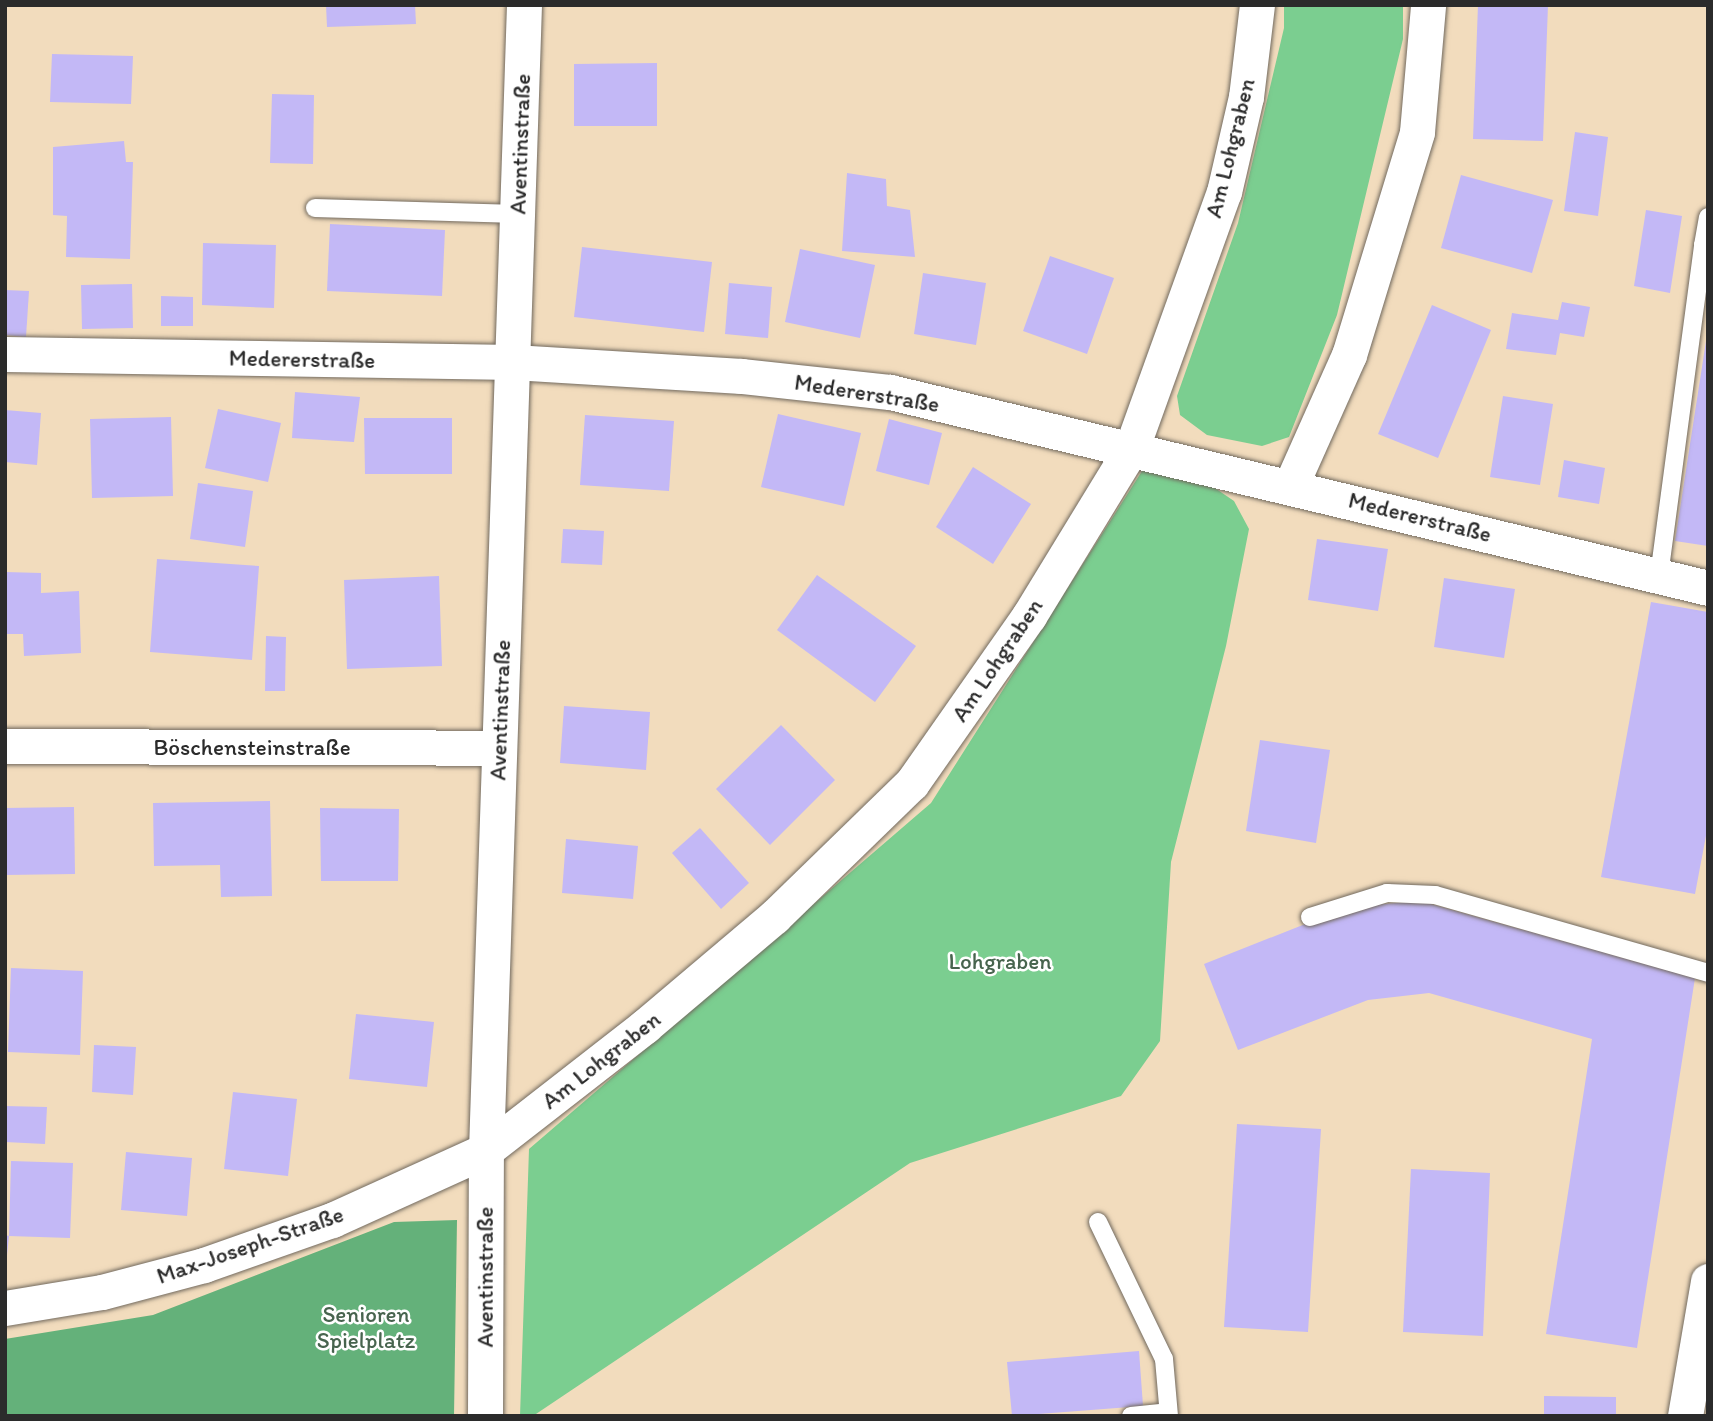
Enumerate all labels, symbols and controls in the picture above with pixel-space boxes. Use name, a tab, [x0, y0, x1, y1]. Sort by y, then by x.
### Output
street label: Aventinstraße	[504, 73, 536, 215]
street label: Am Lohgraben	[1199, 76, 1261, 220]
street label: Medererstraße	[229, 344, 375, 374]
street label: Medererstraße	[792, 368, 942, 418]
street label: Medererstraße	[1346, 486, 1494, 548]
street label: Am Lohgraben	[946, 593, 1048, 727]
street label: Aventinstraße	[484, 639, 516, 781]
street label: Böschensteinstraße	[153, 733, 351, 761]
park label: Lohgraben	[948, 947, 1052, 975]
street label: Am Lohgraben	[536, 1005, 666, 1115]
street label: Max-Joseph-Straße	[153, 1200, 347, 1290]
street label: Aventinstraße	[471, 1207, 499, 1347]
park label: Senioren Spielplatz	[317, 1300, 415, 1354]

